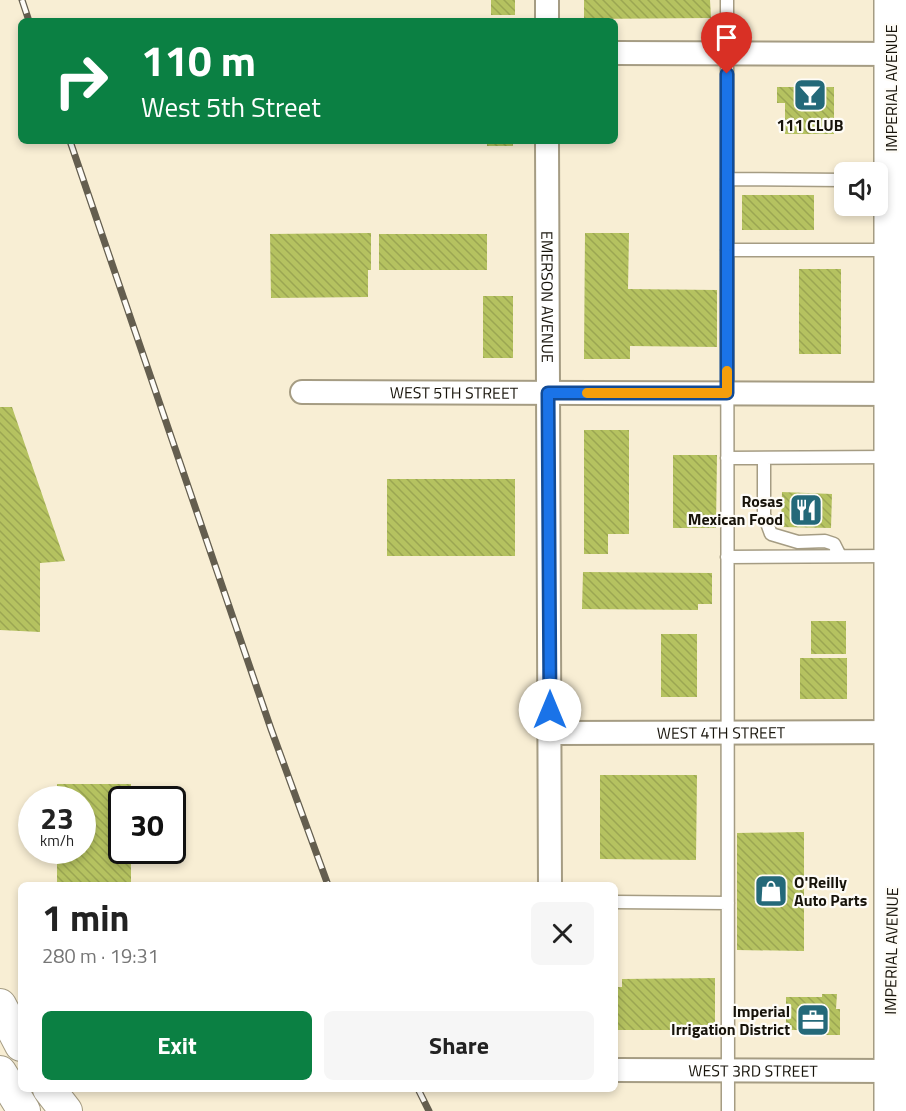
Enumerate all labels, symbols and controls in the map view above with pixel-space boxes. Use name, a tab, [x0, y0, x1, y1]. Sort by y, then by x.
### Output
pin	[701, 12, 752, 74]
icon: arrive	[710, 21, 743, 54]
street label: IMPERIAL AVENUE	[879, 24, 903, 152]
text: 110 m	[141, 28, 256, 92]
icon: right	[42, 42, 120, 120]
bar icon: 111 CLUB	[792, 77, 828, 113]
text: West 5th Street	[141, 86, 321, 127]
place label: 111 CLUB	[777, 113, 844, 137]
map controls	[834, 162, 888, 216]
button: sound	[834, 162, 888, 216]
street label: EMERSON AVENUE	[535, 231, 560, 363]
street label: WEST 5TH STREET	[390, 380, 519, 405]
place label: Rosas Mexican Food	[688, 489, 783, 531]
restaurant icon: Rosas Mexican Food	[788, 492, 824, 528]
position arrow	[518, 678, 582, 742]
street label: WEST 4TH STREET	[657, 720, 786, 745]
speed limit sign: 30	[108, 786, 186, 864]
text: 23	[40, 795, 74, 841]
text: km/h	[40, 829, 74, 852]
place label: O'Reilly Auto Parts	[794, 870, 867, 912]
shop icon: O'Reilly Auto Parts	[753, 873, 789, 909]
street label: IMPERIAL AVENUE	[878, 887, 904, 1015]
text: 1 min	[42, 890, 129, 945]
button: close	[531, 902, 594, 965]
text: 280 m · 19:31	[42, 940, 159, 971]
place label: Imperial Irrigation District	[671, 999, 790, 1041]
office icon: Imperial Irrigation District	[795, 1002, 831, 1038]
button: Exit	[42, 1011, 312, 1080]
button: Share	[324, 1011, 594, 1080]
street label: WEST 3RD STREET	[688, 1058, 818, 1083]

